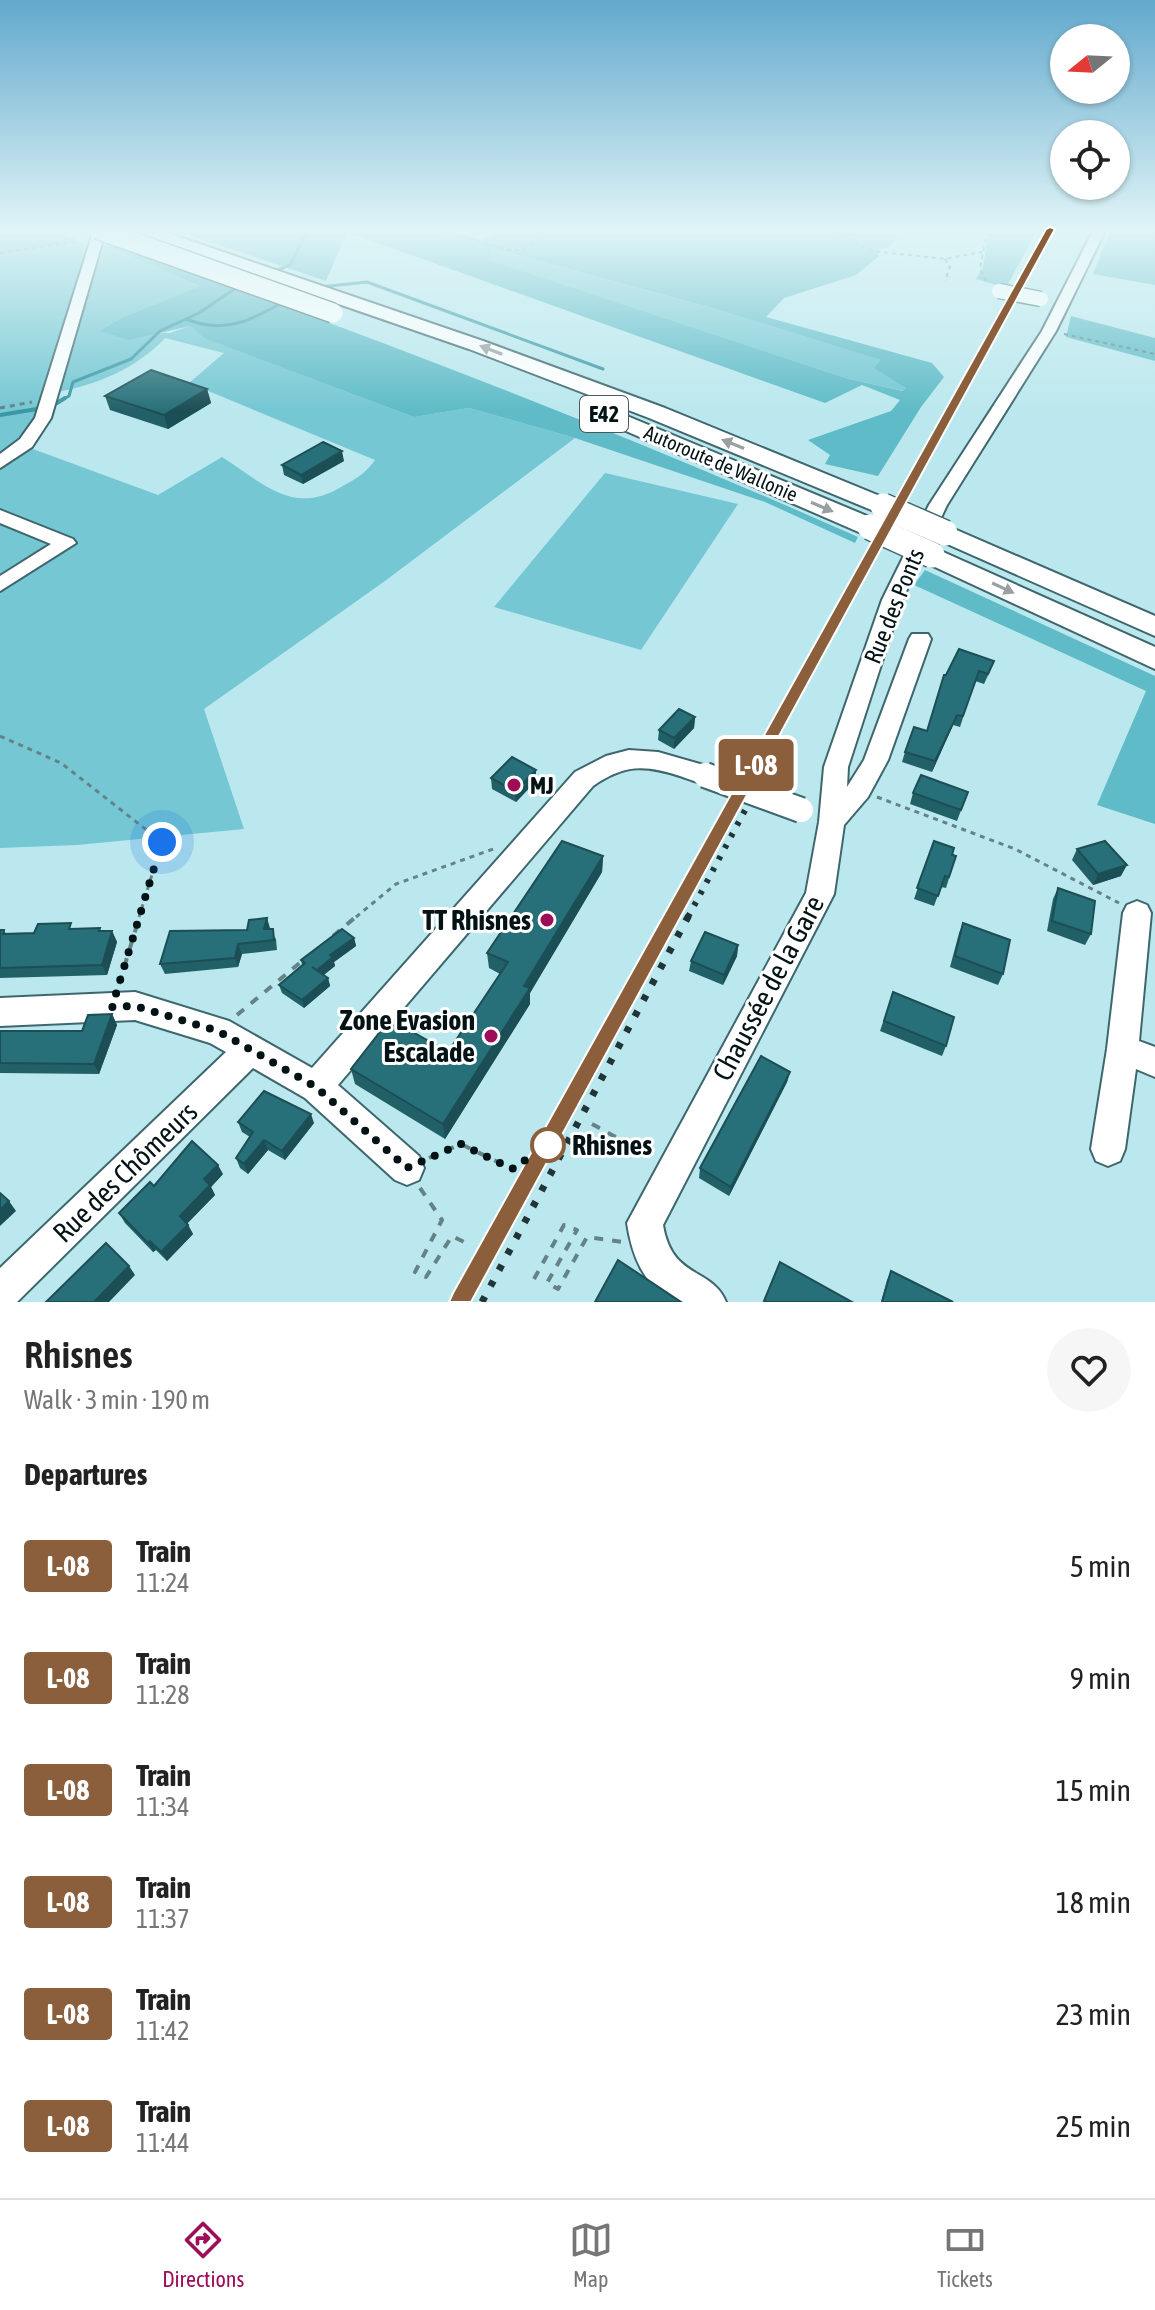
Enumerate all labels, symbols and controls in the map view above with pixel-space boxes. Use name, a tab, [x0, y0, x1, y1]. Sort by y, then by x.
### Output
north arrow	[1050, 24, 1130, 104]
map controls	[1050, 24, 1130, 200]
button: locate	[1050, 120, 1130, 200]
one-way arrow	[479, 343, 503, 356]
road number: E42	[580, 396, 628, 432]
street label: Autoroute de Wallonie	[641, 420, 801, 506]
one-way arrow	[721, 438, 745, 451]
one-way arrow	[810, 500, 834, 513]
street label: Rue des Ponts	[859, 545, 929, 667]
one-way arrow	[991, 581, 1015, 595]
line badge: L-08	[700, 739, 812, 791]
text: L-08	[735, 749, 777, 781]
place label: MJ	[530, 772, 554, 799]
marker: MJ	[505, 776, 523, 794]
your location	[142, 822, 182, 862]
street label: Chaussée de la Gare	[706, 890, 830, 1086]
place label: TT Rhisnes	[422, 904, 531, 936]
marker: TT Rhisnes	[538, 911, 556, 929]
place label: Zone Evasion Escalade	[340, 1004, 475, 1068]
marker: Zone Evasion Escalade	[482, 1027, 500, 1045]
street label: Rue des Chômeurs	[46, 1095, 204, 1249]
marker: Rhisnes	[531, 1128, 565, 1162]
place label: Rhisnes	[572, 1129, 652, 1161]
button: heart	[1047, 1328, 1131, 1412]
text: Rhisnes	[24, 1333, 133, 1376]
text: Walk · 3 min · 190 m	[24, 1385, 210, 1415]
text: Departures	[24, 1457, 147, 1491]
text: Train	[136, 1534, 191, 1568]
text: 5 min	[1070, 1549, 1131, 1583]
text: L-08	[47, 1550, 89, 1582]
text: 11:24	[136, 1568, 190, 1598]
text: Train	[136, 1646, 191, 1680]
text: 9 min	[1070, 1661, 1131, 1695]
text: L-08	[47, 1662, 89, 1694]
text: 11:28	[136, 1680, 190, 1710]
text: Train	[136, 1758, 191, 1792]
text: 15 min	[1056, 1773, 1131, 1807]
text: L-08	[47, 1774, 89, 1806]
text: 11:34	[136, 1792, 190, 1822]
text: Train	[136, 1870, 191, 1904]
text: 18 min	[1056, 1885, 1131, 1919]
text: L-08	[47, 1886, 89, 1918]
text: 11:37	[136, 1904, 190, 1934]
text: Train	[136, 1982, 191, 2016]
text: 23 min	[1056, 1997, 1131, 2031]
text: L-08	[47, 1998, 89, 2030]
text: 11:42	[136, 2016, 190, 2046]
text: Train	[136, 2094, 191, 2128]
text: 25 min	[1056, 2109, 1131, 2143]
text: L-08	[47, 2110, 89, 2142]
text: 11:44	[136, 2128, 190, 2158]
tab: Directions	[162, 2218, 244, 2292]
tab: Map	[569, 2218, 613, 2292]
tab: Tickets	[937, 2218, 993, 2292]

